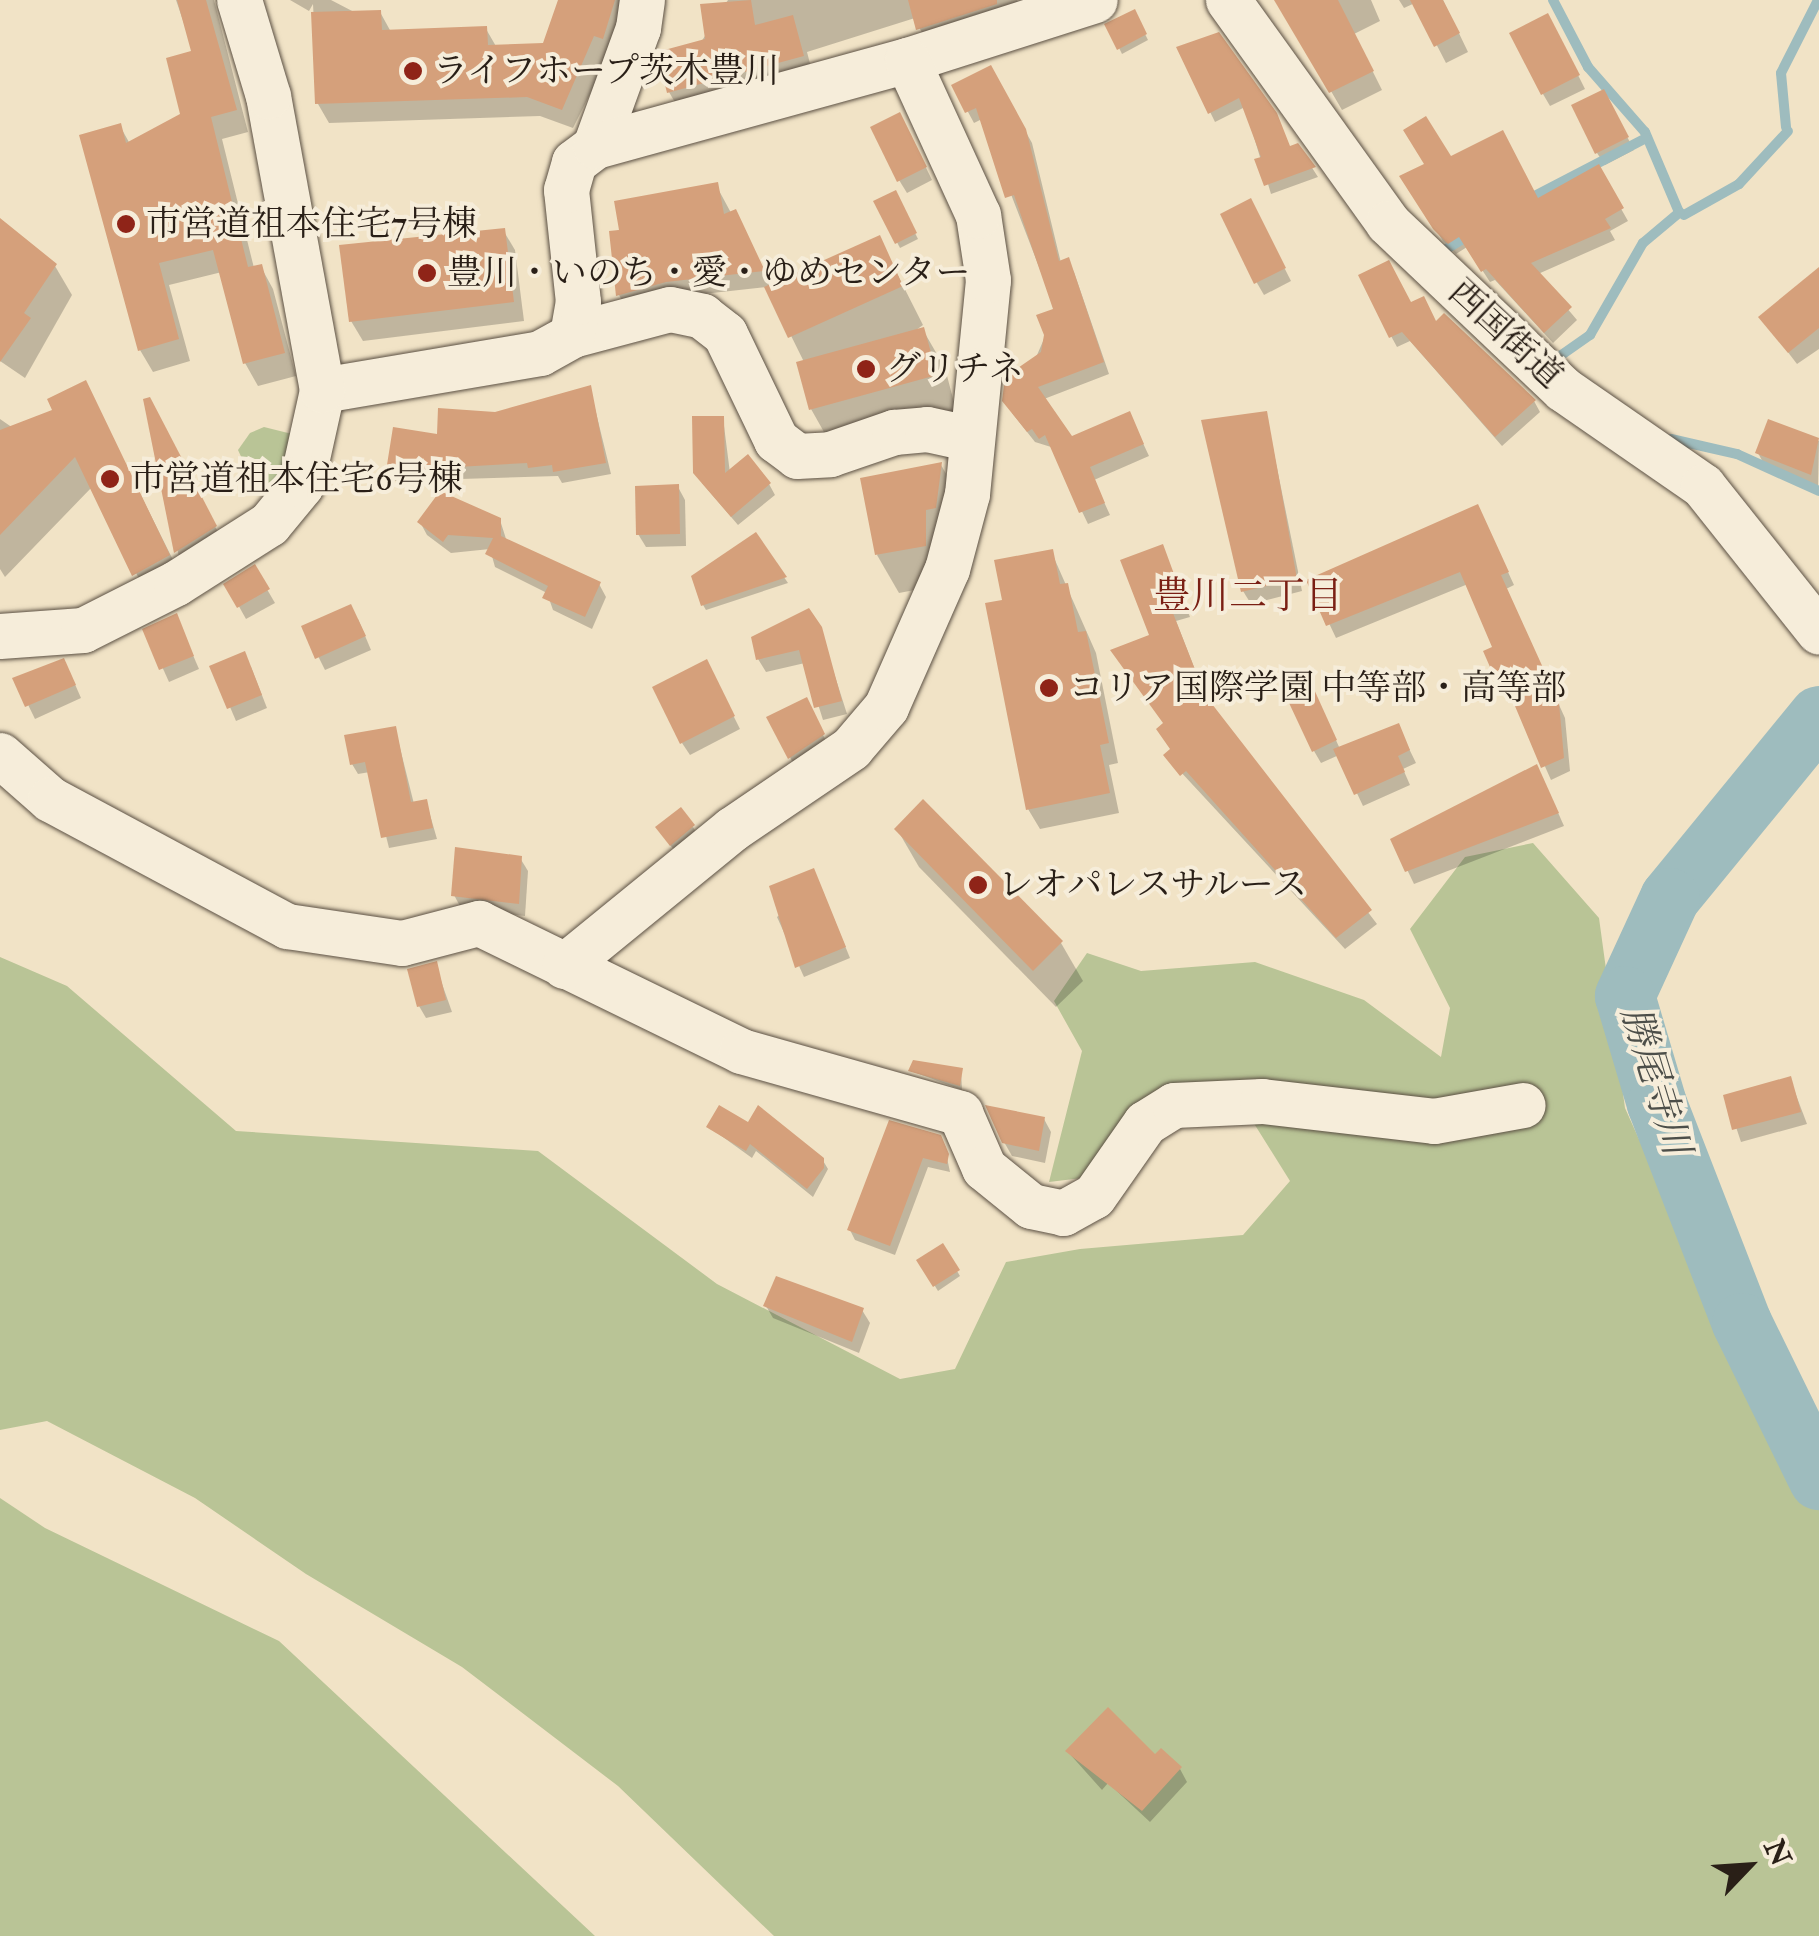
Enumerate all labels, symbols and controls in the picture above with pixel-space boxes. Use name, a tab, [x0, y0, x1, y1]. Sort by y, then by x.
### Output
place label: ライフホープ茨木豊川	[433, 50, 783, 92]
marker: ライフホープ茨木豊川	[402, 60, 424, 82]
place label: 市営道祖本住宅7号棟	[146, 203, 477, 245]
marker: 市営道祖本住宅7号棟	[115, 213, 137, 235]
place label: 豊川・いのち・愛・ゆめセンター	[447, 252, 972, 294]
marker: 豊川・いのち・愛・ゆめセンター	[416, 262, 438, 284]
street label: 西国街道	[1440, 271, 1572, 397]
place label: グリチネ	[886, 348, 1026, 390]
marker: グリチネ	[855, 358, 877, 380]
place label: 市営道祖本住宅6号棟	[130, 458, 463, 500]
marker: 市営道祖本住宅6号棟	[99, 468, 121, 490]
district label: 豊川二丁目	[1153, 574, 1343, 620]
place label: コリア国際学園 中等部・高等部	[1069, 667, 1566, 709]
marker: コリア国際学園 中等部・高等部	[1038, 677, 1060, 699]
place label: レオパレスサルース	[998, 864, 1313, 906]
marker: レオパレスサルース	[967, 874, 989, 896]
water label: 勝尾寺川	[1611, 1002, 1699, 1160]
north arrow	[1699, 1816, 1799, 1916]
text: N	[1755, 1834, 1798, 1872]

